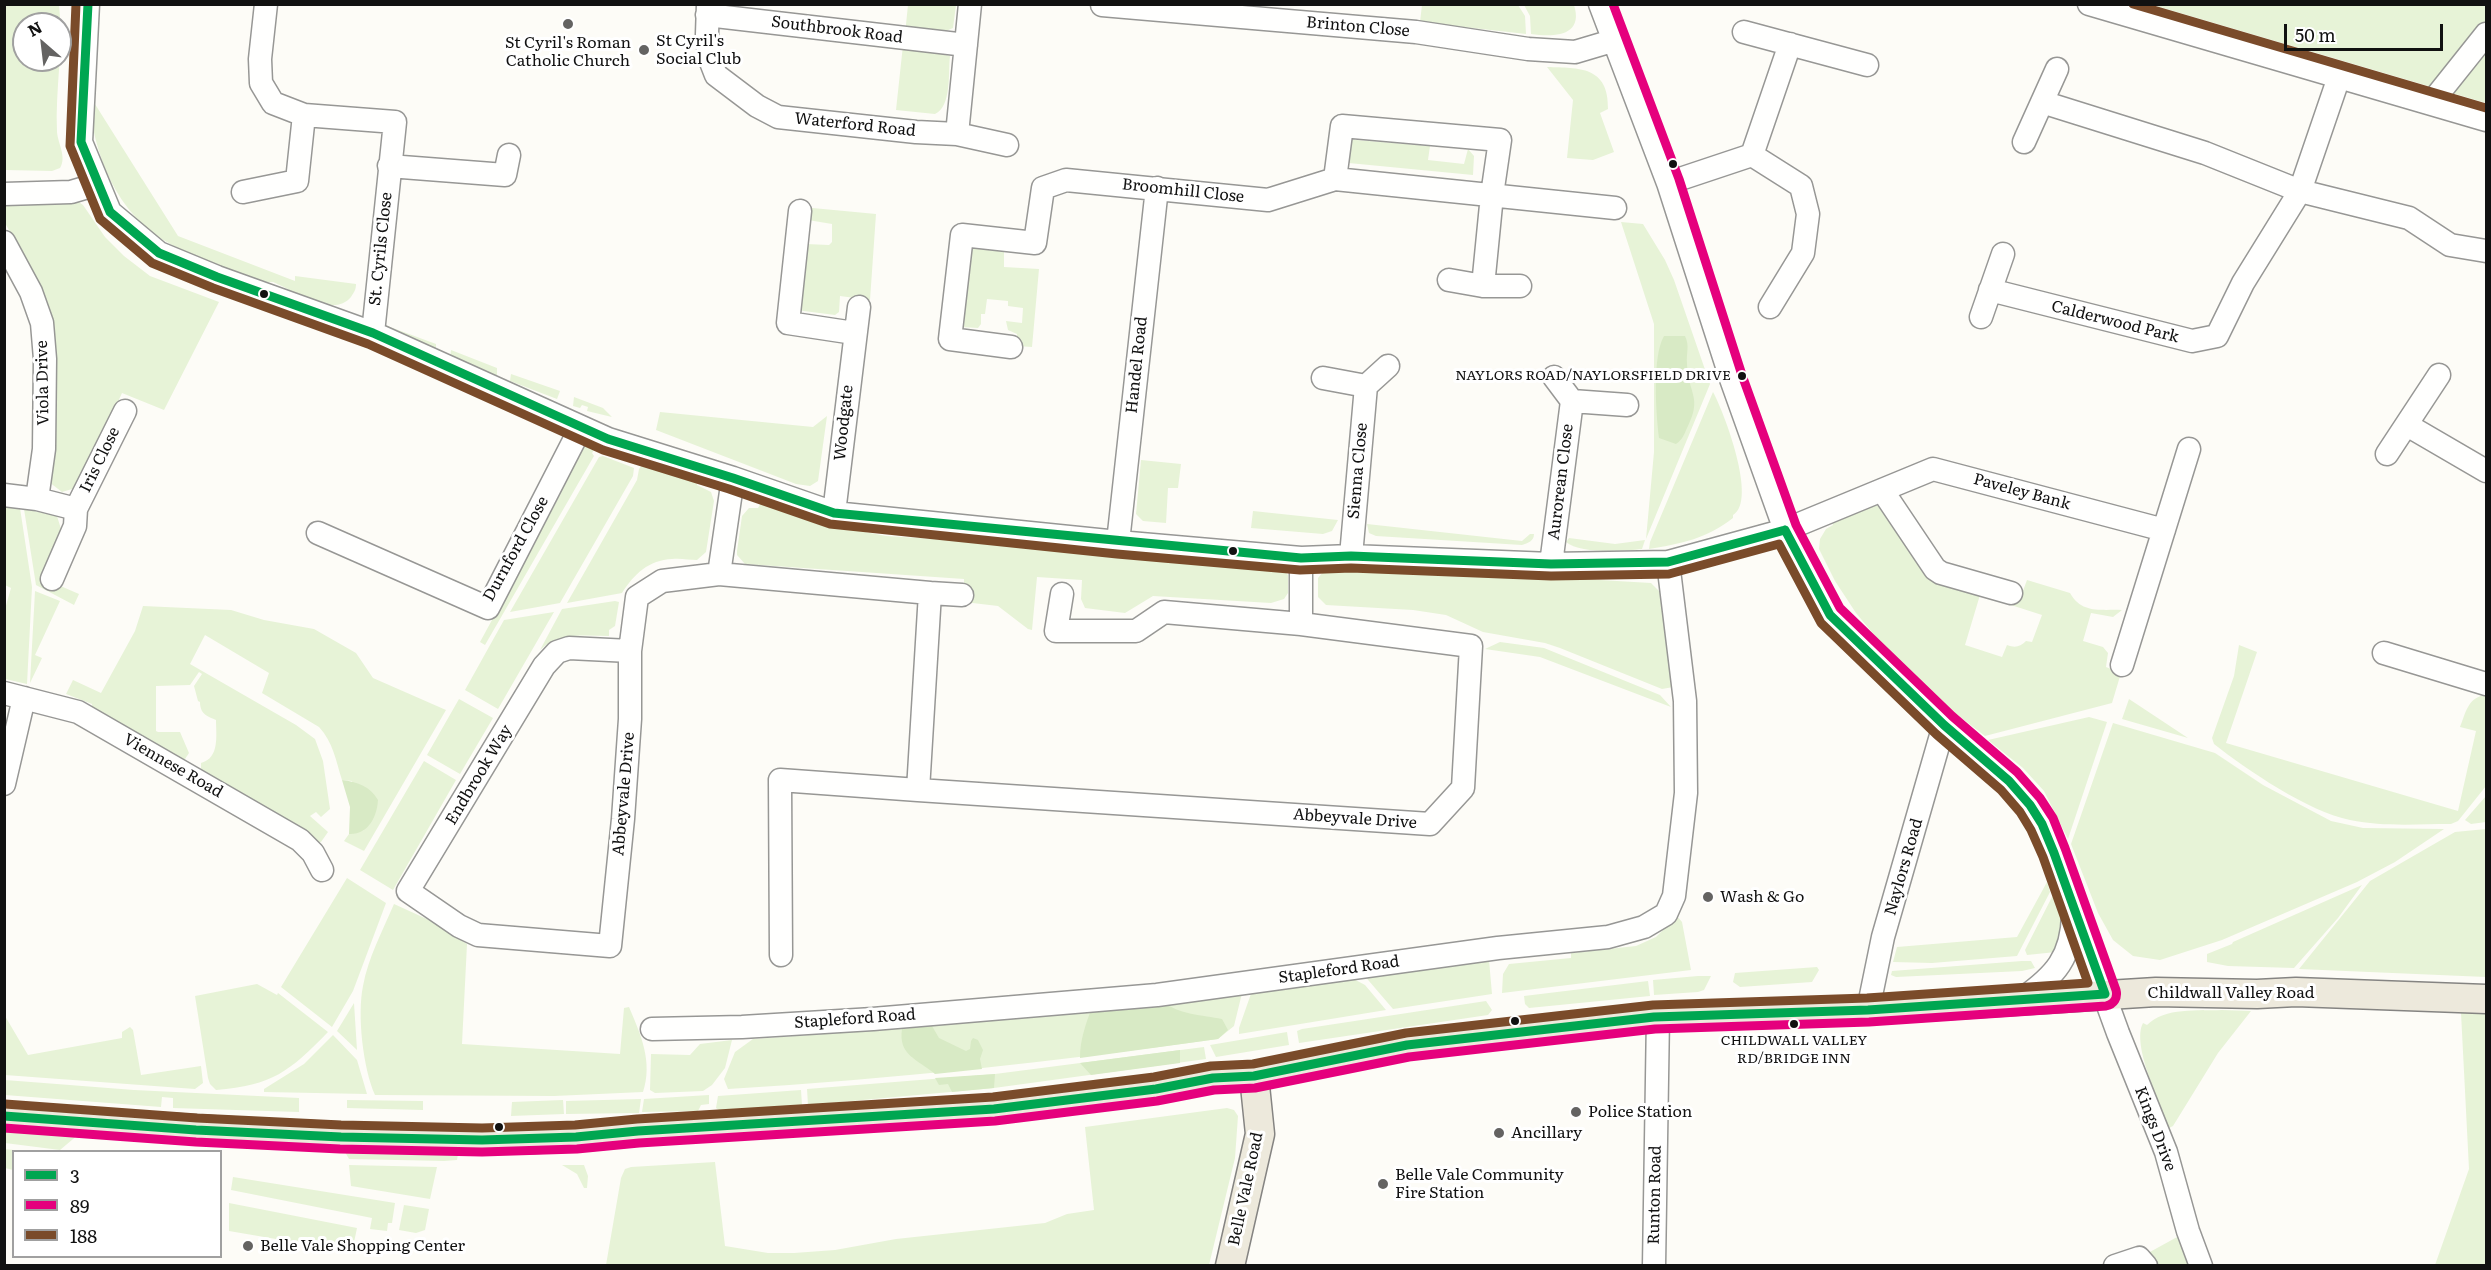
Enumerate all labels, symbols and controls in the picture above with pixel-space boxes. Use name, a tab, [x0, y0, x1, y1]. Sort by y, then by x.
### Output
north arrow	[12, 12, 72, 72]
street label: Southbrook Road	[770, 12, 904, 48]
scale bar	[2287, 12, 2446, 50]
street label: Brinton Close	[1305, 13, 1411, 41]
text: N	[23, 14, 46, 42]
marker: St Cyril's Roman Catholic Church	[561, 17, 575, 31]
text: 50 m	[2295, 21, 2336, 48]
place label: St Cyril's Social Club	[656, 31, 741, 69]
place label: St Cyril's Roman Catholic Church	[505, 33, 631, 71]
marker: St Cyril's Social Club	[637, 43, 651, 57]
street label: Waterford Road	[793, 109, 917, 141]
unlabelled marker	[1667, 158, 1679, 170]
street label: Broomhill Close	[1121, 175, 1245, 207]
street label: St. Cyrils Close	[365, 191, 397, 307]
unlabelled marker	[258, 288, 270, 300]
street label: Calderwood Park	[2049, 297, 2181, 347]
street label: Handel Road	[1122, 316, 1152, 414]
street label: Viola Drive	[33, 340, 53, 426]
place label: NAYLORS ROAD/NAYLORSFIELD DRIVE	[1455, 368, 1731, 384]
marker: NAYLORS ROAD/NAYLORSFIELD DRIVE	[1736, 370, 1748, 382]
street label: Woodgate	[830, 384, 858, 462]
street label: Sienna Close	[1344, 422, 1372, 520]
street label: Aurorean Close	[1544, 423, 1578, 541]
street label: Iris Close	[76, 424, 124, 496]
street label: Paveley Bank	[1971, 470, 2073, 514]
street label: Durnford Close	[479, 493, 553, 605]
unlabelled marker	[1227, 545, 1239, 557]
street label: Endbrook Way	[442, 722, 516, 828]
street label: Viennese Road	[120, 730, 226, 802]
street label: Abbeyvale Drive	[609, 731, 639, 857]
street label: Abbeyvale Drive	[1292, 805, 1418, 833]
street label: Naylors Road	[1881, 816, 1927, 918]
place label: Wash & Go	[1720, 887, 1804, 907]
marker: Wash & Go	[1701, 890, 1715, 904]
street label: Stapleford Road	[1277, 952, 1401, 988]
street label: Childwall Valley Road	[2147, 983, 2315, 1003]
street label: Stapleford Road	[794, 1005, 916, 1033]
unlabelled marker	[1509, 1015, 1521, 1027]
marker: CHILDWALL VALLEY RD/BRIDGE INN	[1788, 1018, 1800, 1030]
place label: CHILDWALL VALLEY RD/BRIDGE INN	[1721, 1033, 1867, 1066]
street label: Kings Drive	[2130, 1084, 2180, 1174]
place label: Police Station	[1588, 1102, 1692, 1122]
marker: Police Station	[1569, 1105, 1583, 1119]
unlabelled marker	[493, 1121, 505, 1133]
place label: Ancillary	[1511, 1123, 1582, 1143]
marker: Ancillary	[1492, 1126, 1506, 1140]
street label: Belle Vale Road	[1225, 1130, 1267, 1248]
street label: Runton Road	[1645, 1145, 1665, 1245]
legend	[12, 1150, 222, 1258]
text: 3	[70, 1162, 80, 1189]
place label: Belle Vale Community Fire Station	[1395, 1165, 1564, 1203]
marker: Belle Vale Community Fire Station	[1376, 1177, 1390, 1191]
text: 89	[70, 1192, 89, 1219]
text: 188	[70, 1222, 97, 1249]
place label: Belle Vale Shopping Center	[260, 1236, 465, 1256]
marker: Belle Vale Shopping Center	[241, 1239, 255, 1253]

